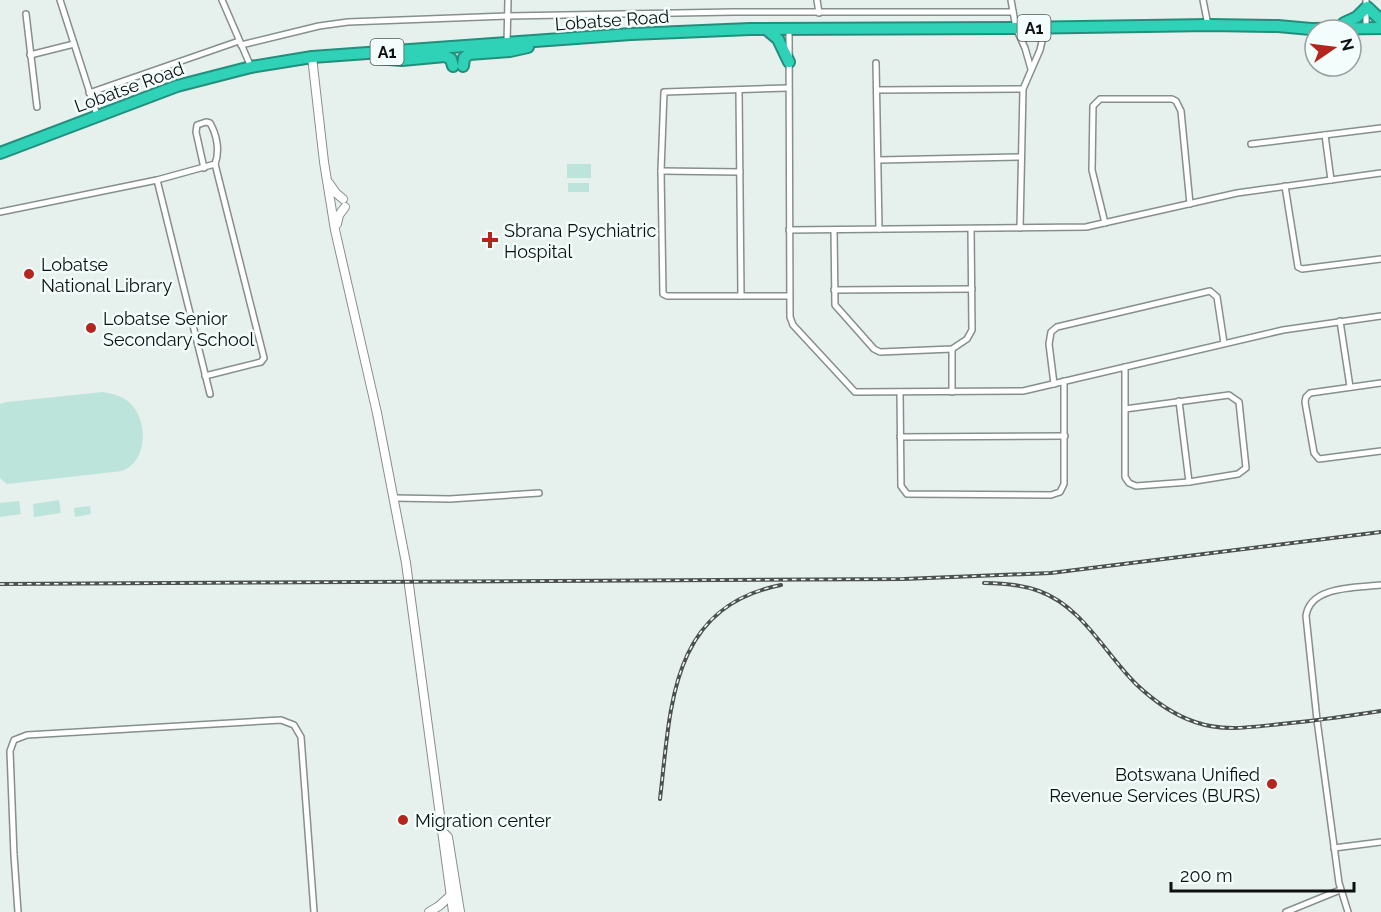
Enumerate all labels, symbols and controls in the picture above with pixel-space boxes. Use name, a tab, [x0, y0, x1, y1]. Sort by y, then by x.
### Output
street label: Lobatse Road	[554, 6, 670, 34]
road number: A1	[1018, 15, 1050, 41]
north arrow	[1303, 18, 1363, 78]
text: N	[1336, 36, 1358, 53]
road number: A1	[370, 39, 404, 65]
street label: Lobatse Road	[71, 57, 187, 117]
place label: Sbrana Psychiatric Hospital	[504, 220, 656, 262]
marker: Sbrana Psychiatric Hospital	[481, 231, 499, 249]
place label: Lobatse National Library	[41, 254, 172, 296]
marker: Lobatse National Library	[22, 267, 36, 281]
place label: Lobatse Senior Secondary School	[103, 308, 254, 350]
marker: Lobatse Senior Secondary School	[84, 321, 98, 335]
place label: Botswana Unified Revenue Services (BURS)	[1049, 764, 1260, 806]
marker: Botswana Unified Revenue Services (BURS)	[1265, 777, 1279, 791]
place label: Migration center	[415, 810, 552, 831]
marker: Migration center	[396, 813, 410, 827]
scale bar	[1171, 855, 1354, 893]
text: 200 m	[1180, 865, 1233, 886]

